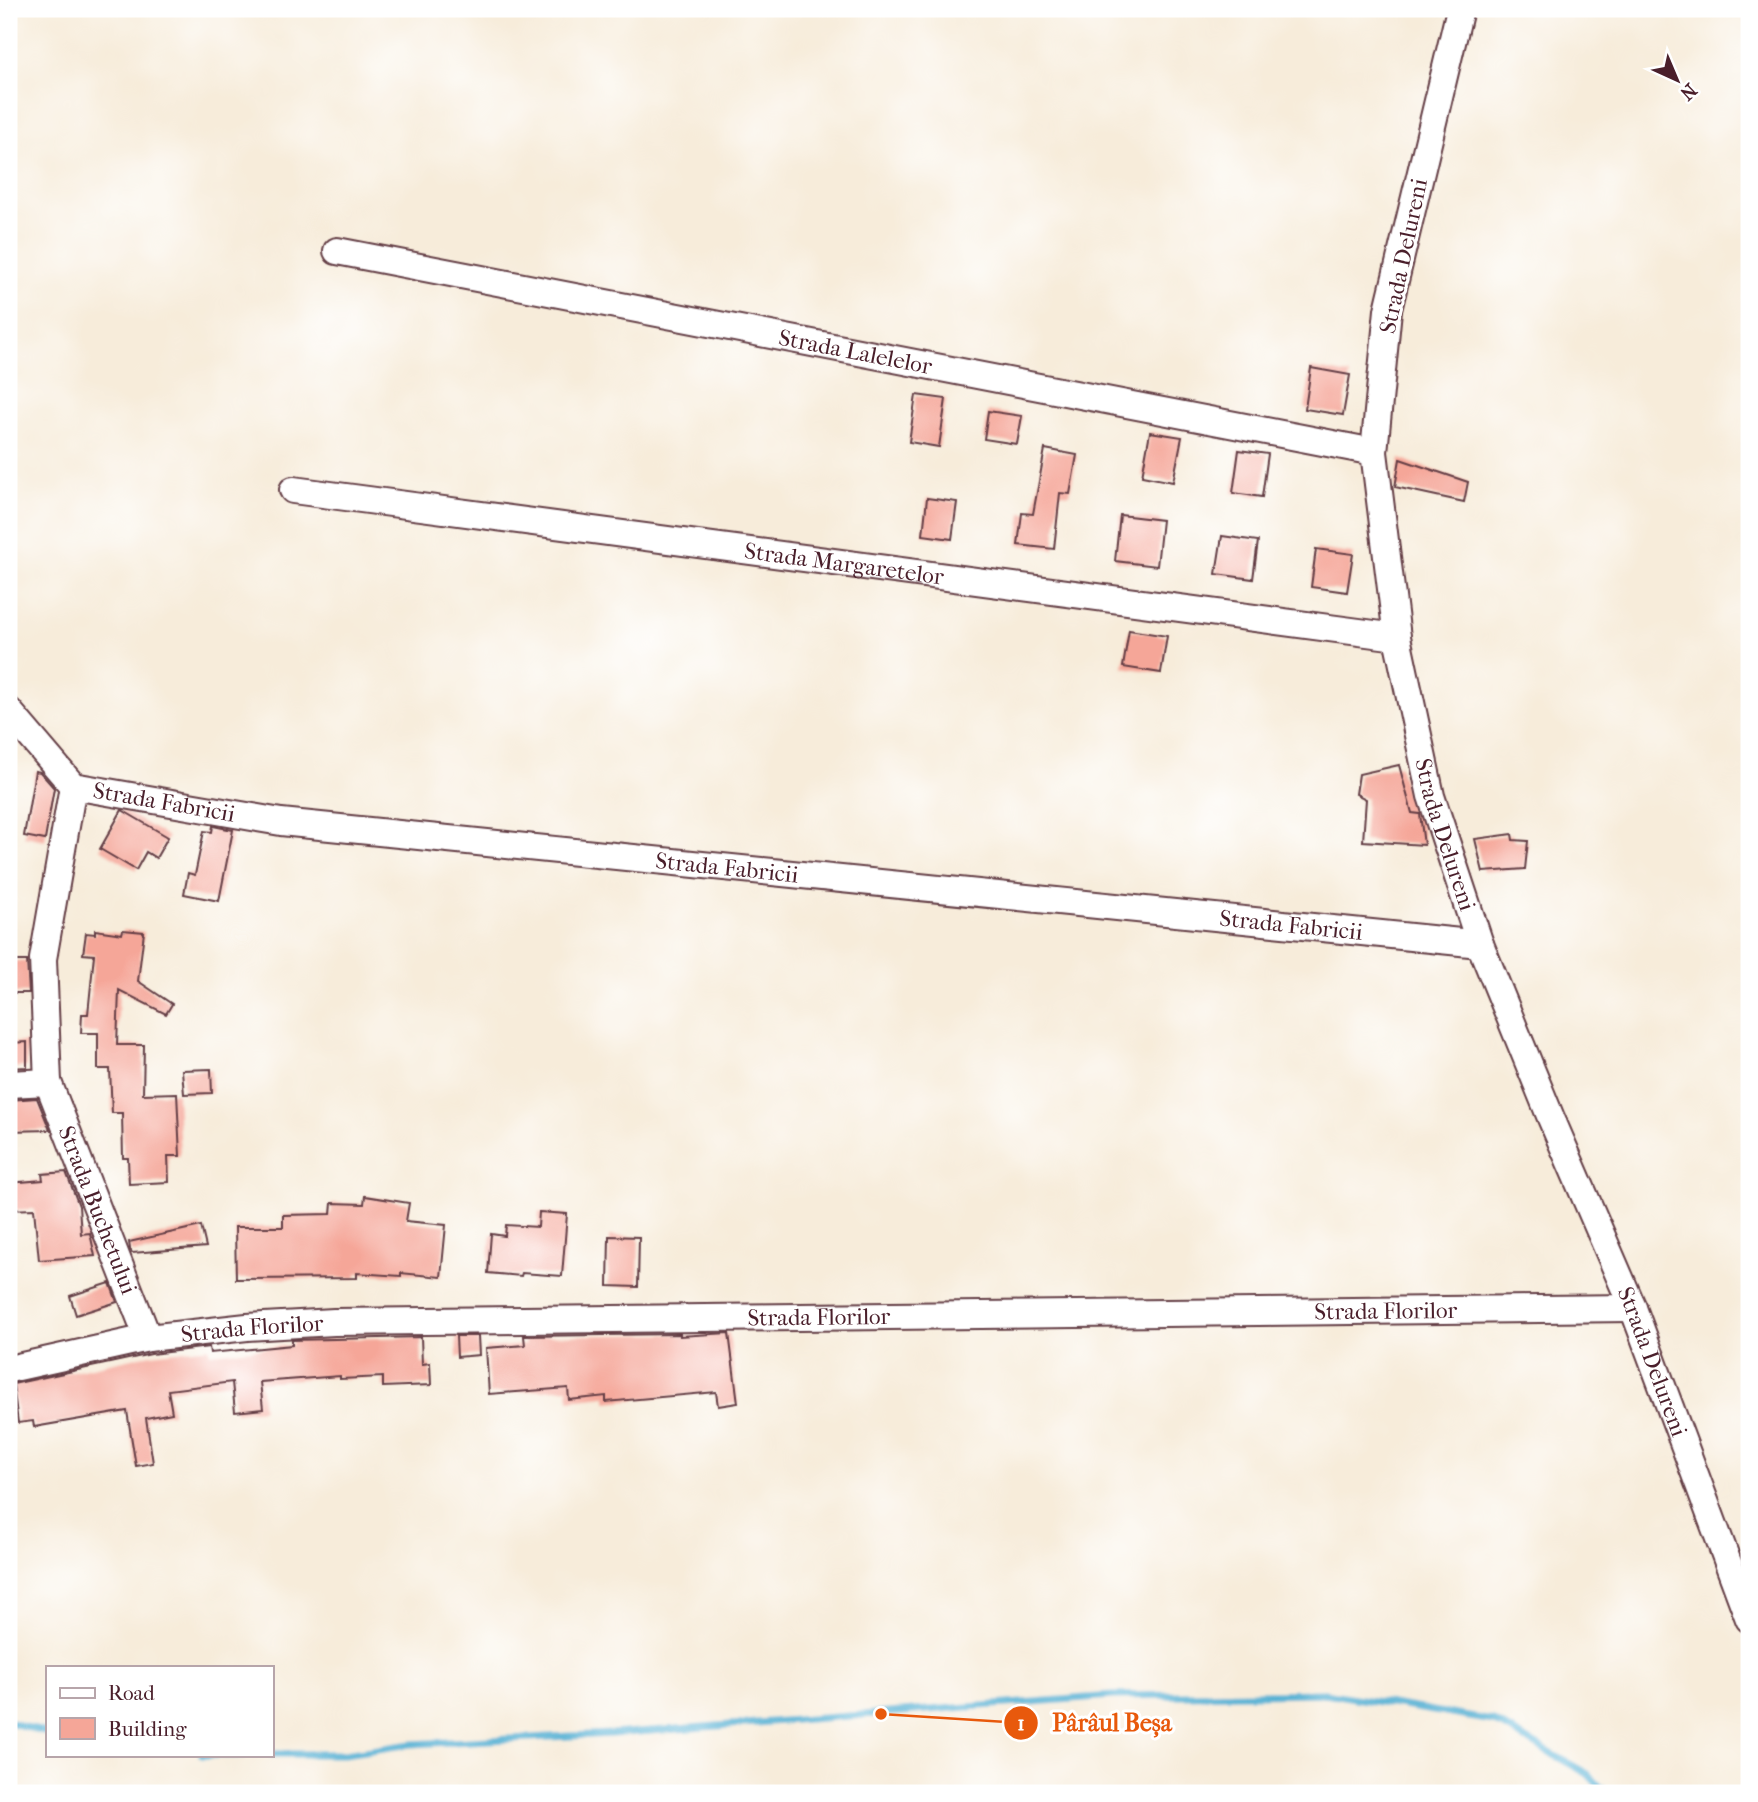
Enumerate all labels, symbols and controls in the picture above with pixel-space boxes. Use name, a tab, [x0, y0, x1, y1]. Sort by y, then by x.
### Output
north arrow	[1642, 46, 1712, 116]
text: N	[1675, 79, 1701, 105]
street label: Strada Delureni	[1374, 176, 1433, 336]
street label: Strada Lalelelor	[776, 324, 934, 380]
street label: Strada Margaretelor	[743, 537, 946, 591]
street label: Strada Delureni	[1409, 756, 1481, 914]
street label: Strada Fabricii	[91, 777, 237, 828]
street label: Strada Fabricii	[654, 847, 800, 889]
street label: Strada Fabricii	[1218, 905, 1364, 946]
street label: Strada Buchetului	[53, 1122, 143, 1298]
street label: Strada Delureni	[1611, 1283, 1693, 1441]
street label: Strada Florilor	[1314, 1297, 1458, 1325]
street label: Strada Florilor	[747, 1303, 891, 1332]
street label: Strada Florilor	[179, 1310, 324, 1348]
legend	[46, 1666, 273, 1756]
text: Road	[108, 1681, 155, 1705]
callout: Pârâul Beșa	[1003, 1701, 1185, 1746]
text: Pârâul Beșa	[1052, 1709, 1173, 1738]
text: 1	[1017, 1711, 1025, 1735]
text: Building	[108, 1717, 187, 1741]

